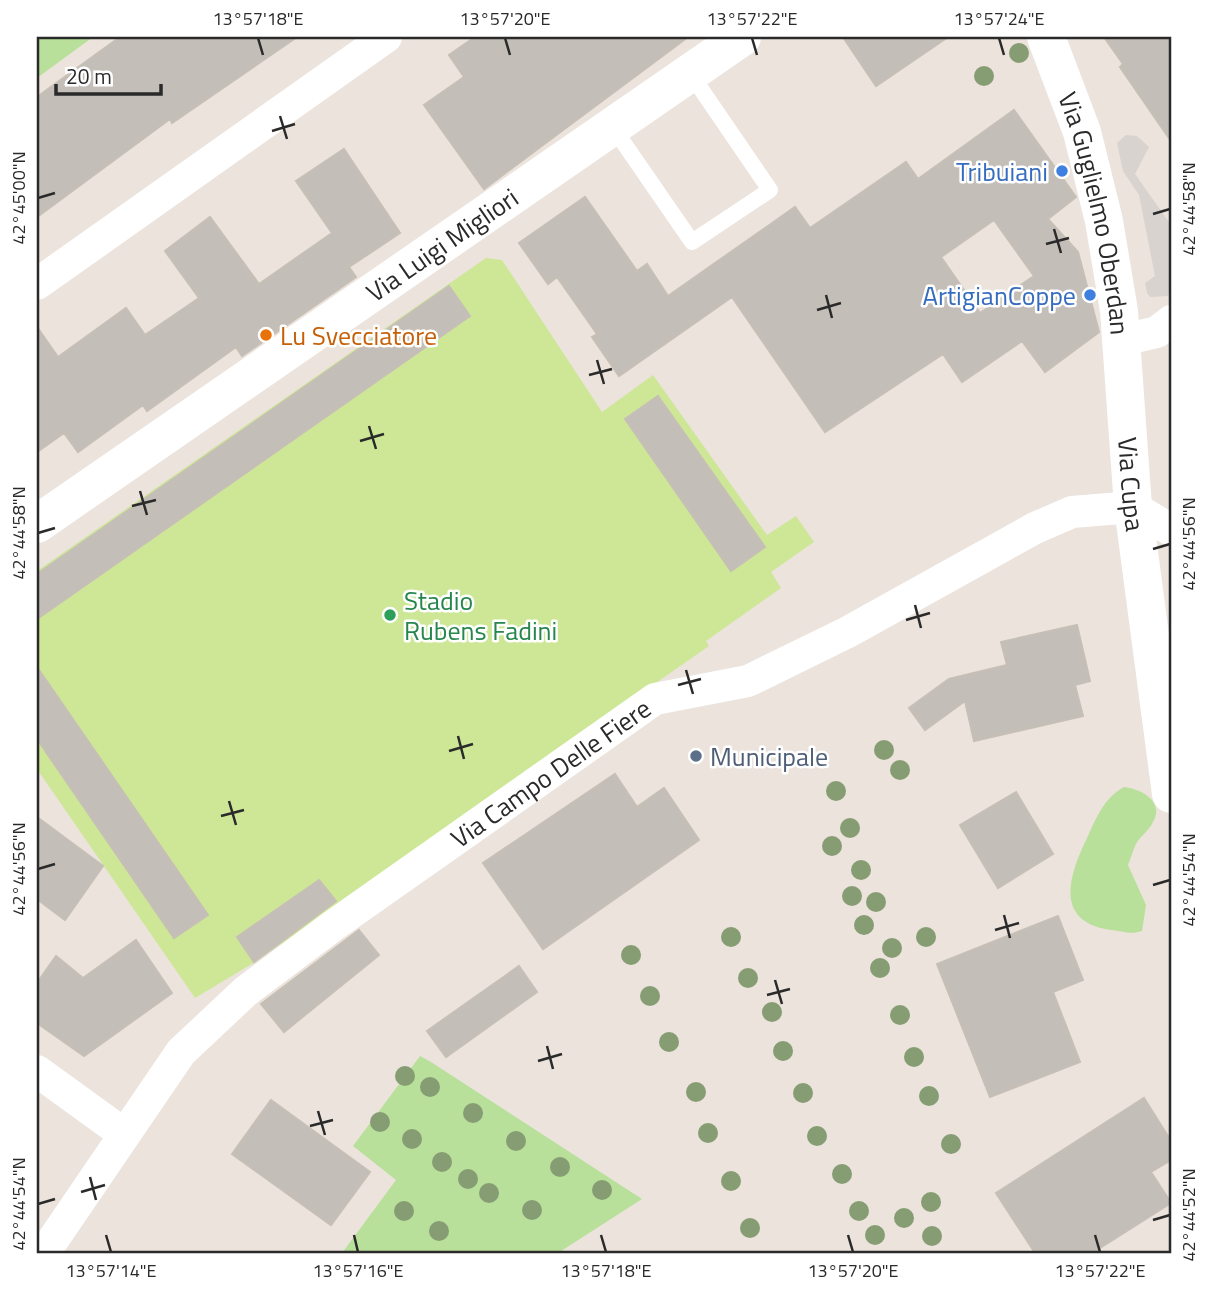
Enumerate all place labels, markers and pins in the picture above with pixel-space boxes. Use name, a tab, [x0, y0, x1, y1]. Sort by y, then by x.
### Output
place label: Tribuiani	[956, 152, 1048, 191]
marker: Tribuiani	[1054, 163, 1070, 179]
place label: ArtigianCoppe	[922, 276, 1076, 315]
marker: ArtigianCoppe	[1082, 287, 1098, 303]
place label: Lu Svecciatore	[280, 316, 437, 355]
marker: Lu Svecciatore	[258, 327, 274, 343]
place label: Stadio Rubens Fadini	[404, 581, 557, 650]
marker: Stadio Rubens Fadini	[382, 607, 398, 623]
place label: Municipale	[710, 737, 828, 776]
marker: Municipale	[688, 748, 704, 764]

